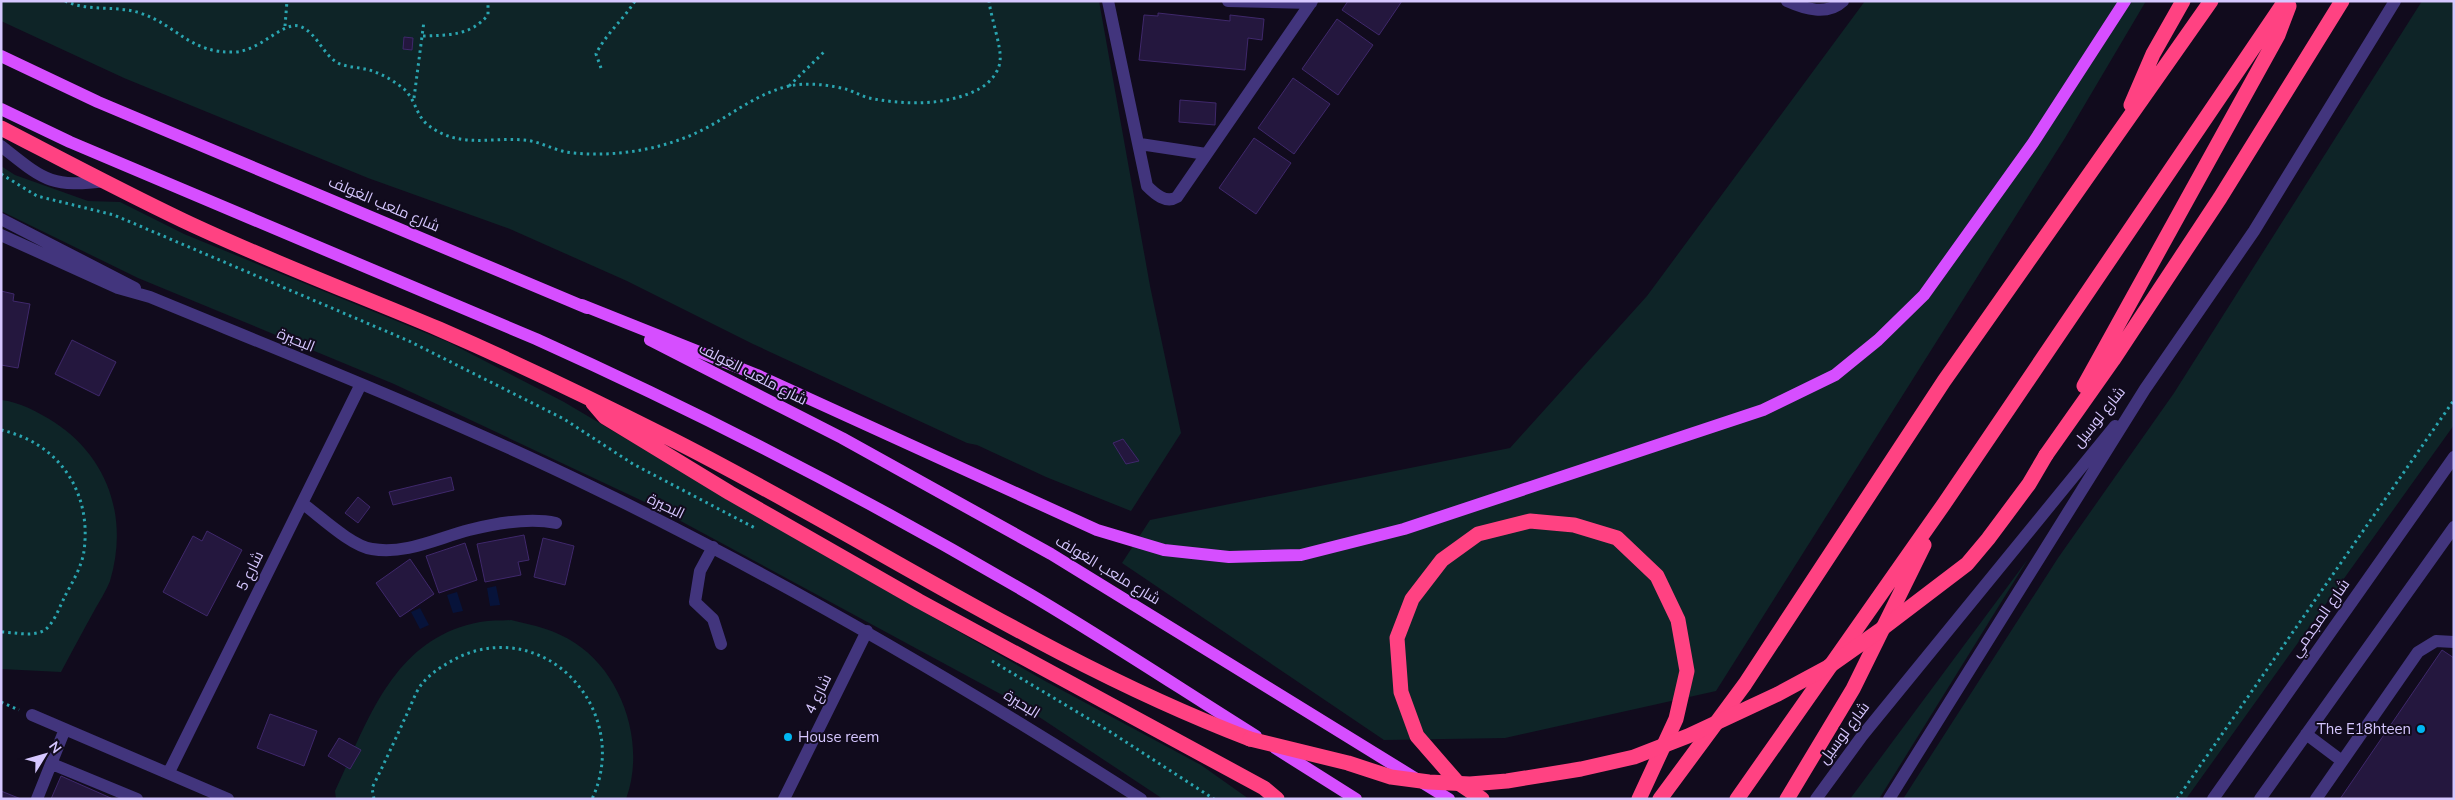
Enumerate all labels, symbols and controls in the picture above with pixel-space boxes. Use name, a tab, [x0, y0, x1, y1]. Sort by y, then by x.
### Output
street label: شارع ملعب الغولف	[325, 172, 443, 237]
street label: البحيرة	[274, 323, 318, 357]
street label: شارع ملعب الغولف	[695, 338, 811, 411]
street label: شارع لوسيل	[2068, 382, 2131, 452]
street label: البحيرة	[644, 488, 688, 524]
street label: شارع ملعب الغولف	[1051, 531, 1164, 610]
street label: شارع 5	[232, 548, 269, 595]
street label: شارع المجدمي	[2286, 575, 2356, 662]
street label: شارع 4	[800, 671, 837, 718]
street label: البحيرة	[1000, 685, 1044, 723]
street label: شارع لوسيل	[1814, 698, 1875, 769]
place label: The E18hteen	[2317, 719, 2411, 739]
marker: The E18hteen	[2415, 723, 2427, 735]
place label: House reem	[798, 727, 879, 747]
north arrow	[20, 730, 70, 780]
marker: House reem	[782, 731, 794, 743]
text: N	[44, 738, 66, 757]

